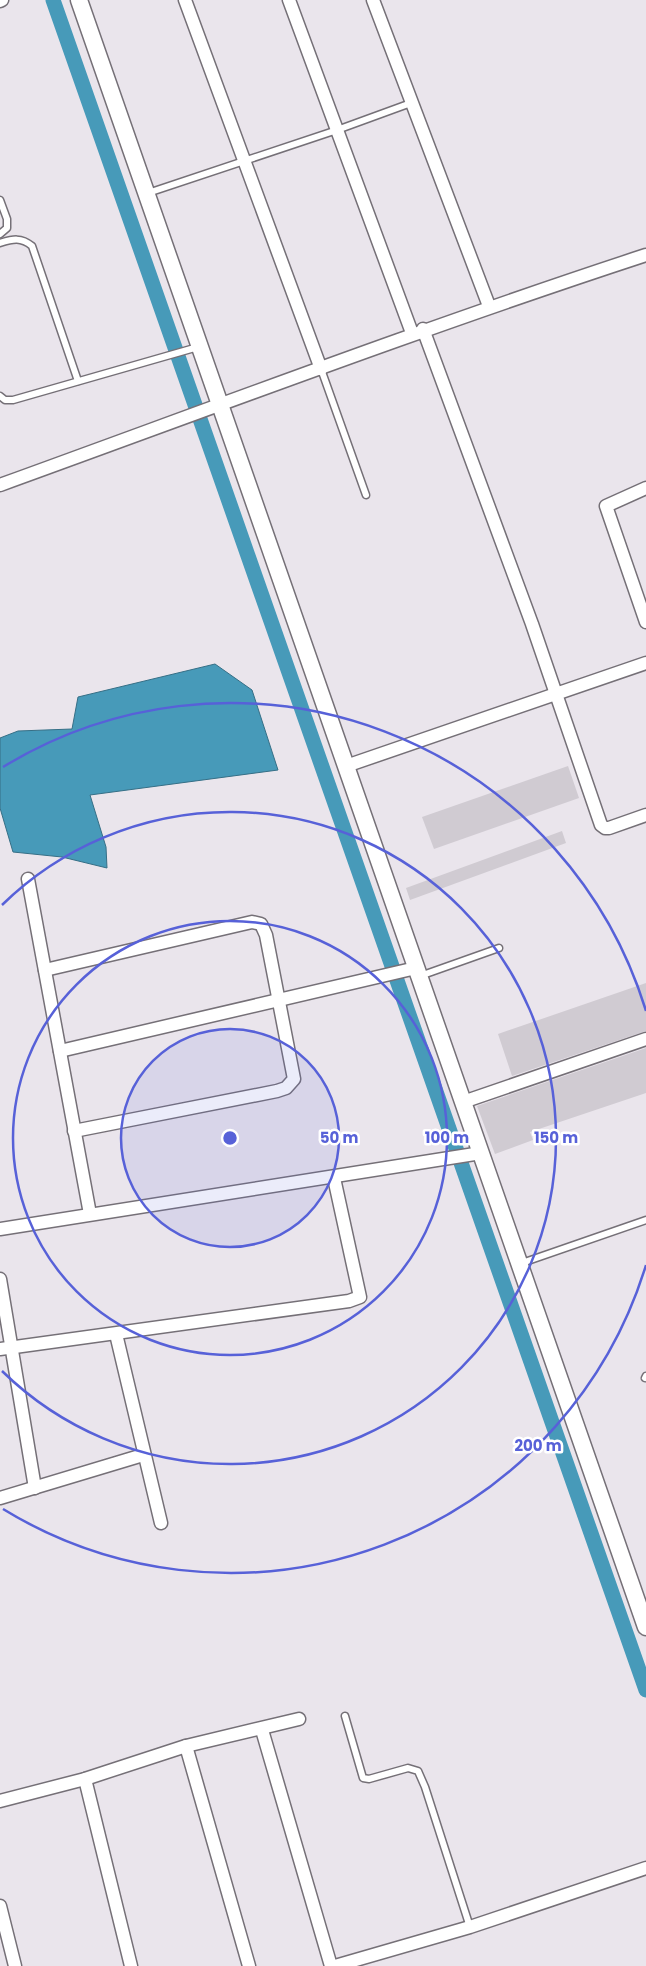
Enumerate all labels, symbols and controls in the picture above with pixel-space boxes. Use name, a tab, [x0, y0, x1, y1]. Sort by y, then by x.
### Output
text: 50 m	[320, 1127, 358, 1148]
text: 100 m	[425, 1127, 469, 1148]
text: 150 m	[534, 1127, 578, 1148]
centre of rings	[221, 1129, 239, 1147]
text: 200 m	[514, 1435, 562, 1456]

